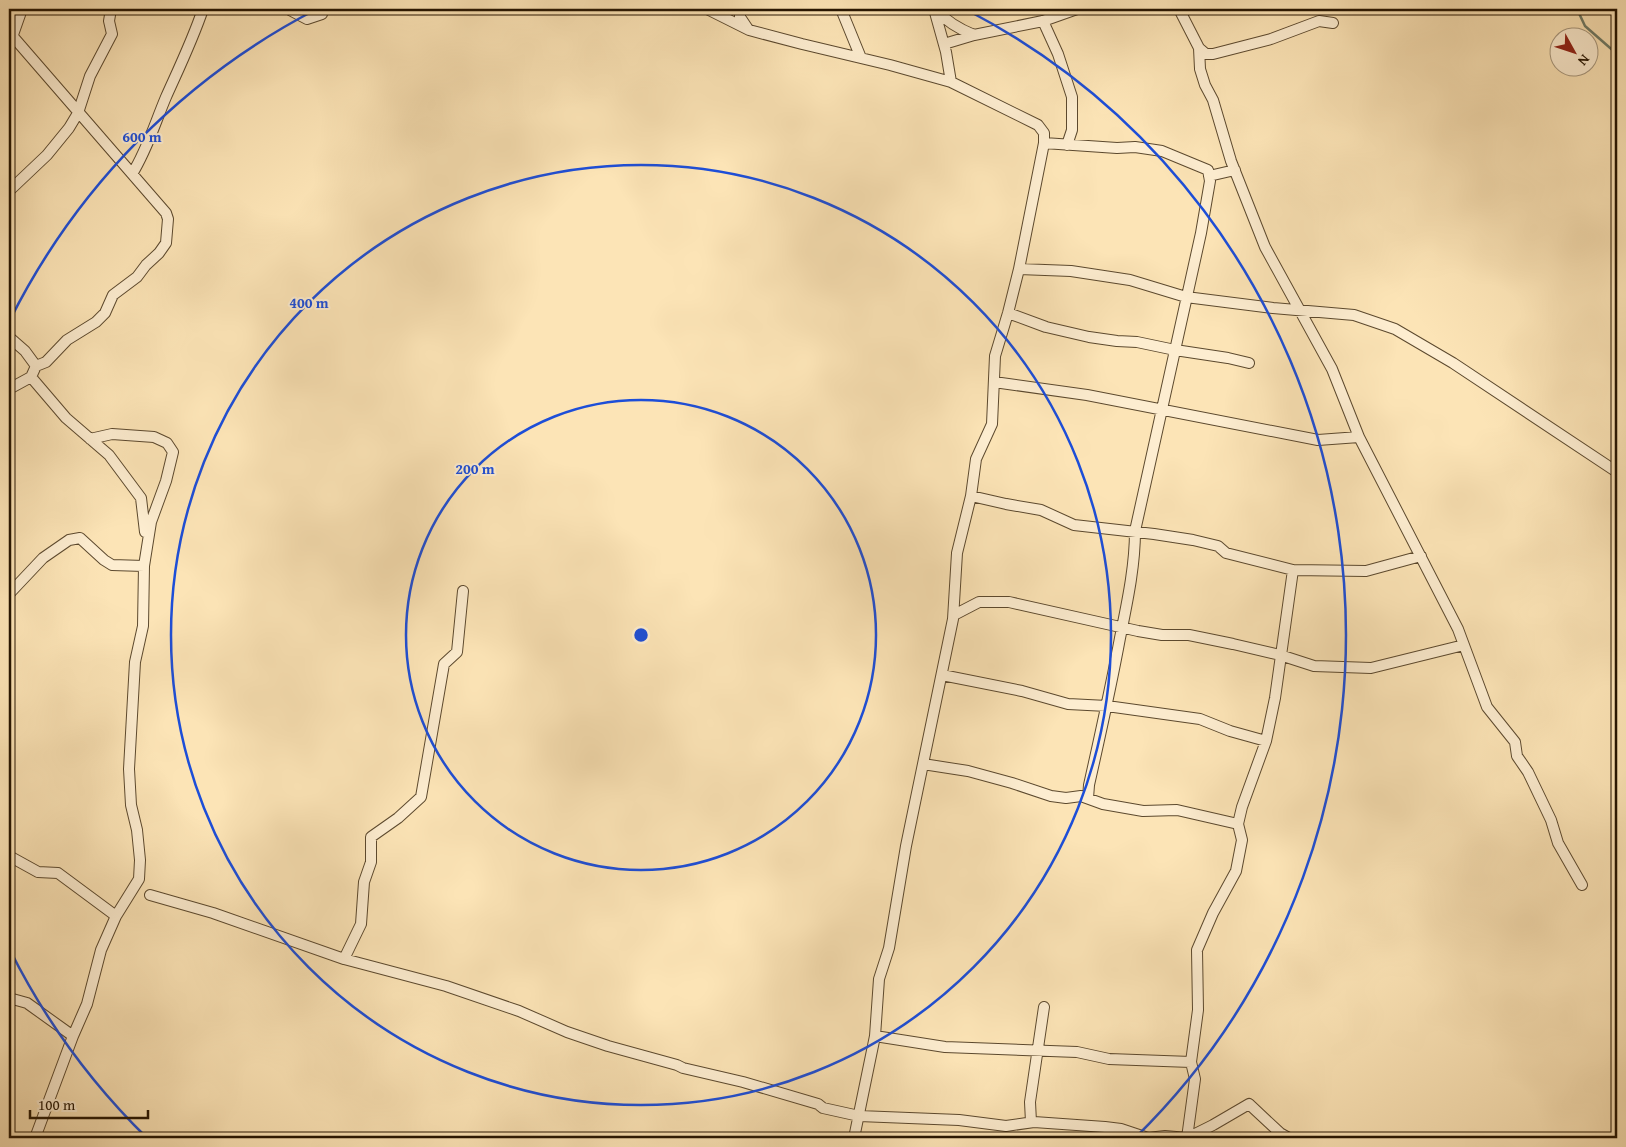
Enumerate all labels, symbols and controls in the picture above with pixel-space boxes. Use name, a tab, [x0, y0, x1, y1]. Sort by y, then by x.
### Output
north arrow	[1548, 28, 1598, 78]
text: N	[1573, 50, 1595, 71]
text: 600 m	[122, 126, 162, 147]
text: 400 m	[289, 292, 329, 313]
text: 200 m	[455, 458, 495, 479]
centre of rings	[632, 626, 650, 644]
scale bar	[30, 1087, 148, 1119]
text: 100 m	[38, 1094, 76, 1115]

